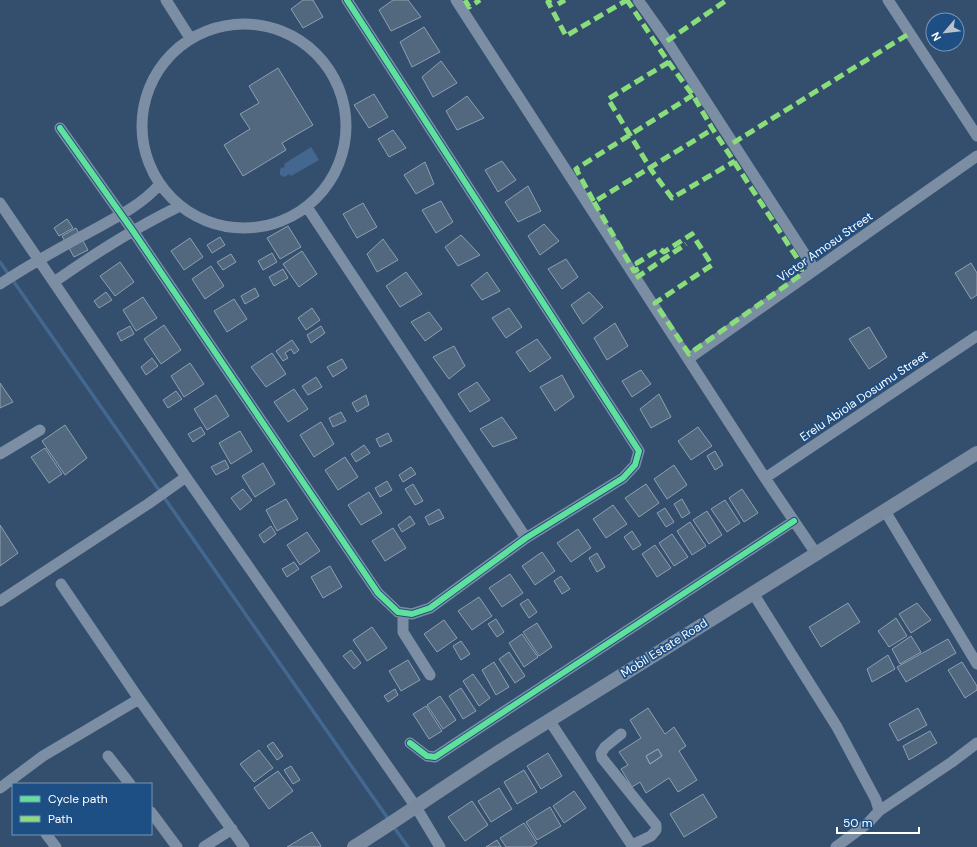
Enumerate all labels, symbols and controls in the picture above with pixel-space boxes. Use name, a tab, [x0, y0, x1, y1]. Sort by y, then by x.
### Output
north arrow	[925, 12, 965, 52]
text: N	[928, 30, 944, 44]
street label: Victor Amosu Street	[774, 208, 876, 286]
street label: Erelu Abiola Dosumu Street	[797, 347, 932, 445]
street label: Mobil Estate Road	[618, 615, 710, 681]
legend	[12, 783, 152, 835]
text: Cycle path	[48, 791, 108, 807]
scale bar	[837, 809, 919, 835]
text: Path	[48, 811, 73, 827]
text: 50 m	[843, 815, 872, 831]

